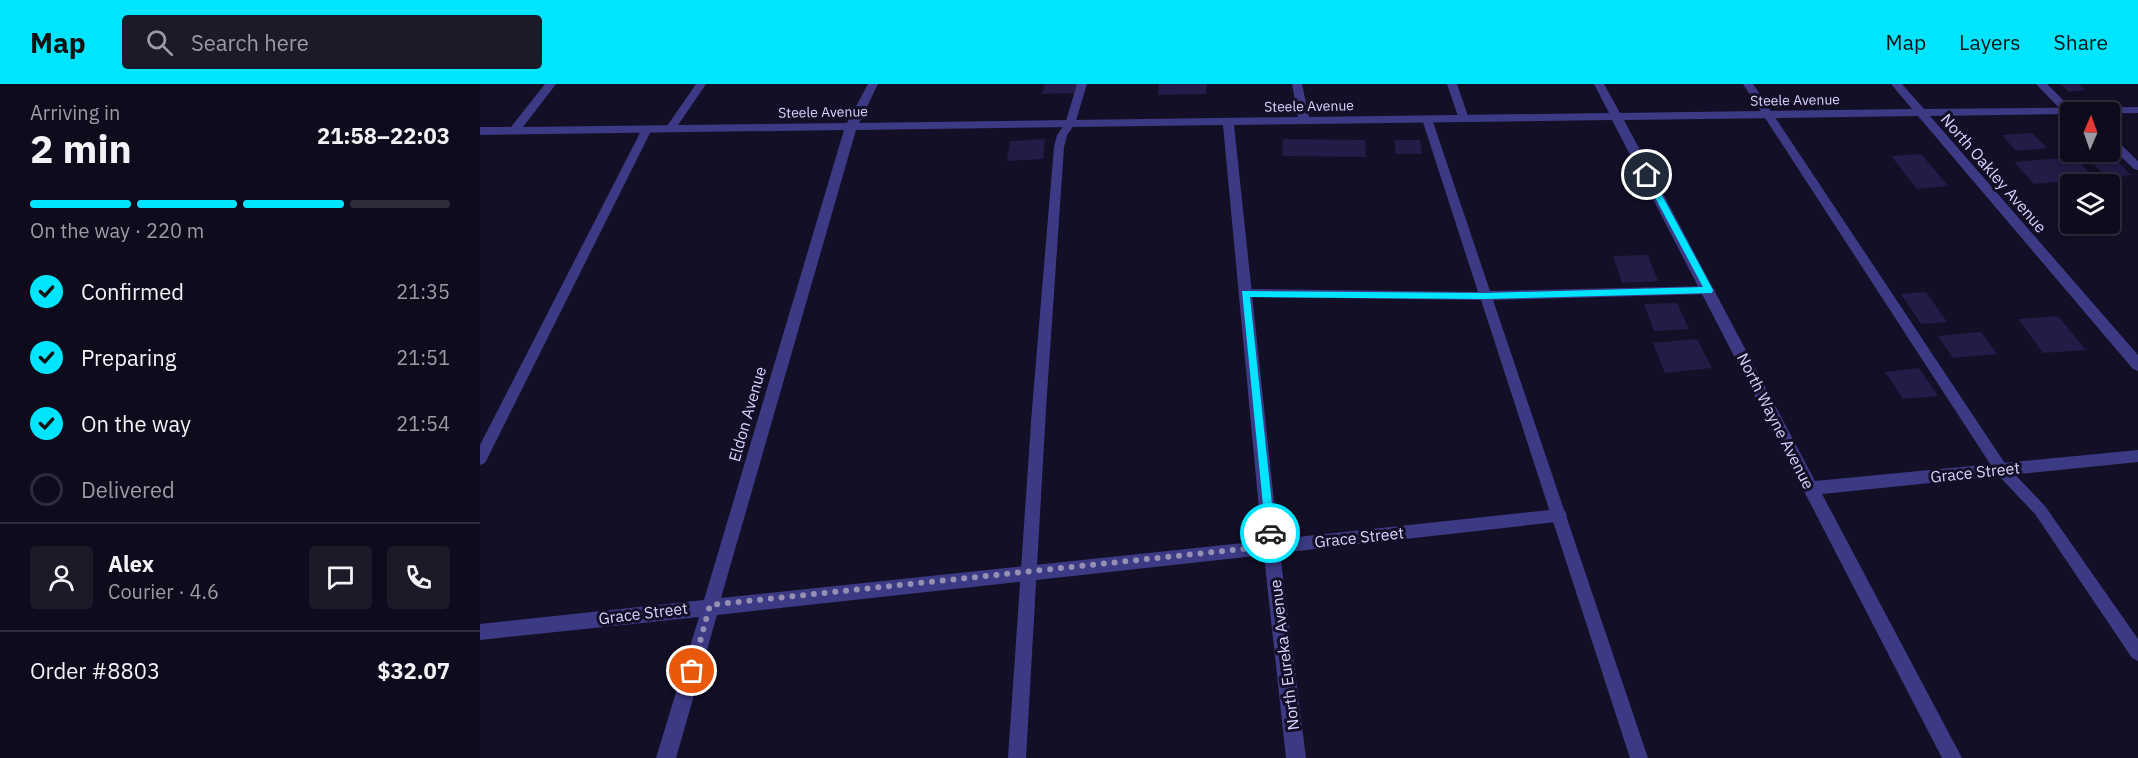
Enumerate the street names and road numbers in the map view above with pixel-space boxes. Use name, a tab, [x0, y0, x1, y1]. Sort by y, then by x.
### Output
street label: Steele Avenue	[1750, 90, 1840, 110]
street label: Steele Avenue	[1264, 96, 1354, 116]
street label: Steele Avenue	[778, 102, 868, 122]
street label: North Oakley Avenue	[1937, 109, 2051, 237]
street label: North Wayne Avenue	[1733, 349, 1819, 493]
street label: Eldon Avenue	[724, 364, 770, 464]
street label: Grace Street	[1929, 457, 2021, 487]
street label: Grace Street	[1313, 522, 1405, 552]
street label: North Eureka Avenue	[1265, 578, 1303, 732]
street label: Grace Street	[597, 598, 689, 628]

